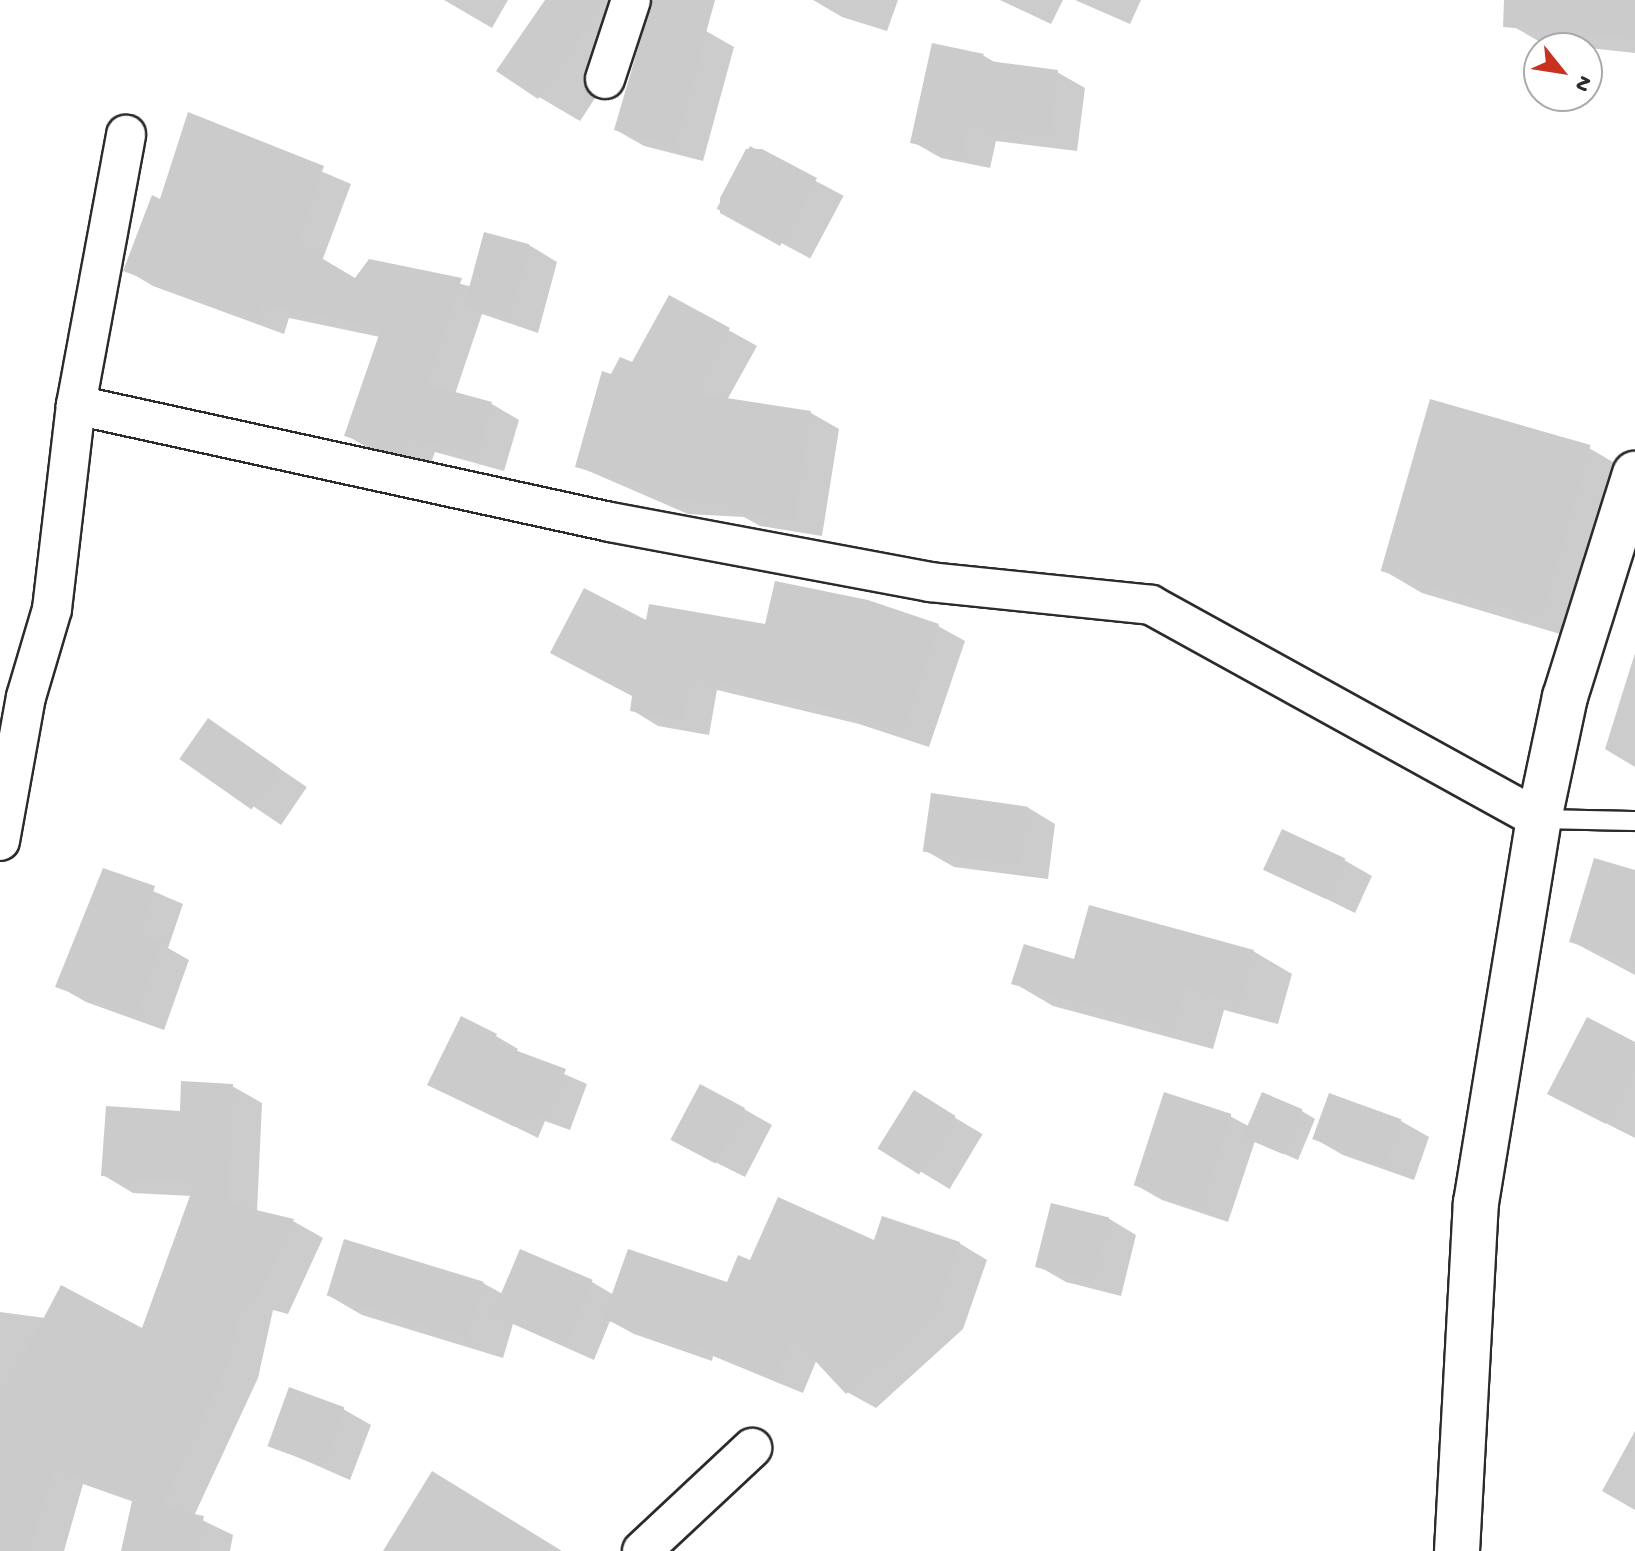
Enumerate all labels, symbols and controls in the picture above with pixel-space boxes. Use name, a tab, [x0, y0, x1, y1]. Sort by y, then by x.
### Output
north arrow	[1523, 32, 1603, 112]
text: N	[1567, 70, 1597, 96]

